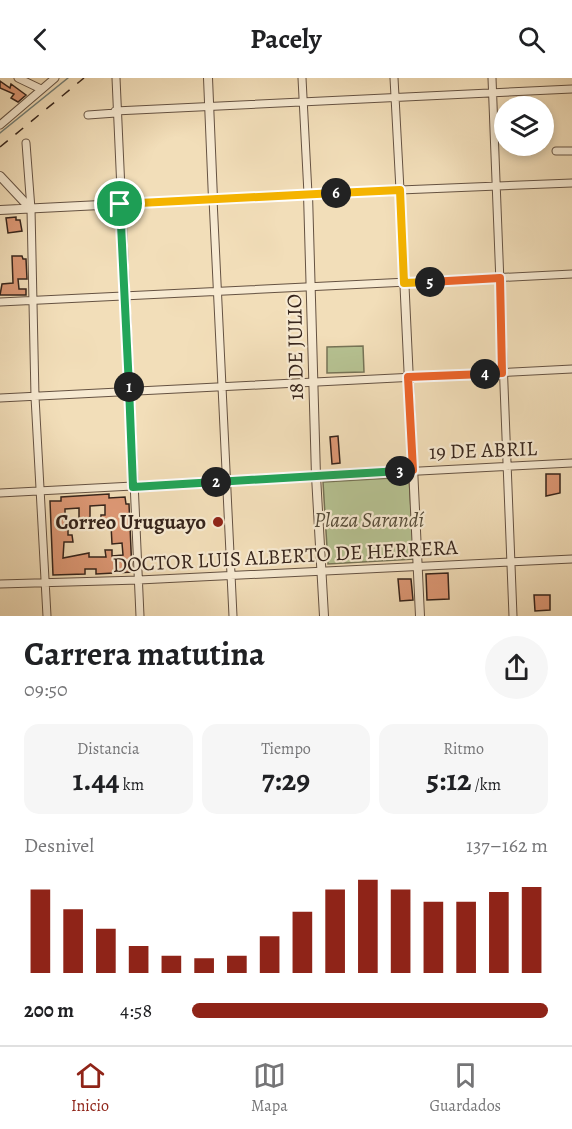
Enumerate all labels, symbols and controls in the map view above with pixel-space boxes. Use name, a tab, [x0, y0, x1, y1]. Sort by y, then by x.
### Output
text: Pacely	[250, 21, 322, 57]
icon: back	[24, 23, 57, 56]
icon: search	[515, 23, 548, 56]
map controls	[494, 96, 554, 156]
button: layers	[494, 96, 554, 156]
pin	[94, 178, 145, 229]
pin: 6	[321, 178, 351, 208]
text: 6	[332, 182, 340, 204]
icon: arrive	[103, 187, 136, 220]
pin: 5	[415, 267, 445, 297]
text: 5	[427, 271, 433, 293]
street label: 18 DE JULIO	[280, 294, 310, 400]
pin: 4	[470, 359, 500, 389]
text: 4	[481, 363, 489, 385]
pin: 1	[114, 372, 144, 402]
text: 1	[126, 376, 132, 398]
street label: 19 DE ABRIL	[428, 434, 538, 466]
pin: 3	[385, 456, 415, 486]
text: 3	[397, 460, 403, 482]
pin: 2	[201, 467, 231, 497]
text: 2	[212, 471, 220, 493]
park label: Plaza Sarandí	[314, 506, 424, 534]
place label: Correo Uruguayo	[55, 508, 206, 536]
marker: Correo Uruguayo	[211, 515, 225, 529]
street label: DOCTOR LUIS ALBERTO DE HERRERA	[112, 533, 459, 579]
text: Carrera matutina	[24, 631, 265, 676]
button: share	[485, 636, 548, 699]
text: 09:50	[24, 676, 68, 703]
text: Distancia	[77, 738, 140, 760]
text: Tiempo	[261, 738, 311, 760]
text: Ritmo	[443, 738, 484, 760]
text: 1.44	[73, 760, 120, 800]
text: 7:29	[262, 760, 310, 800]
text: 5:12	[426, 760, 471, 800]
text: km	[120, 774, 144, 796]
text: /km	[471, 774, 501, 796]
text: Desnivel	[24, 832, 94, 859]
text: 137–162 m	[466, 832, 548, 859]
text: 200 m	[24, 997, 74, 1024]
text: 4:58	[120, 997, 152, 1024]
tab: Inicio	[71, 1059, 109, 1117]
tab: Mapa	[251, 1059, 288, 1117]
tab: Guardados	[430, 1059, 501, 1117]

